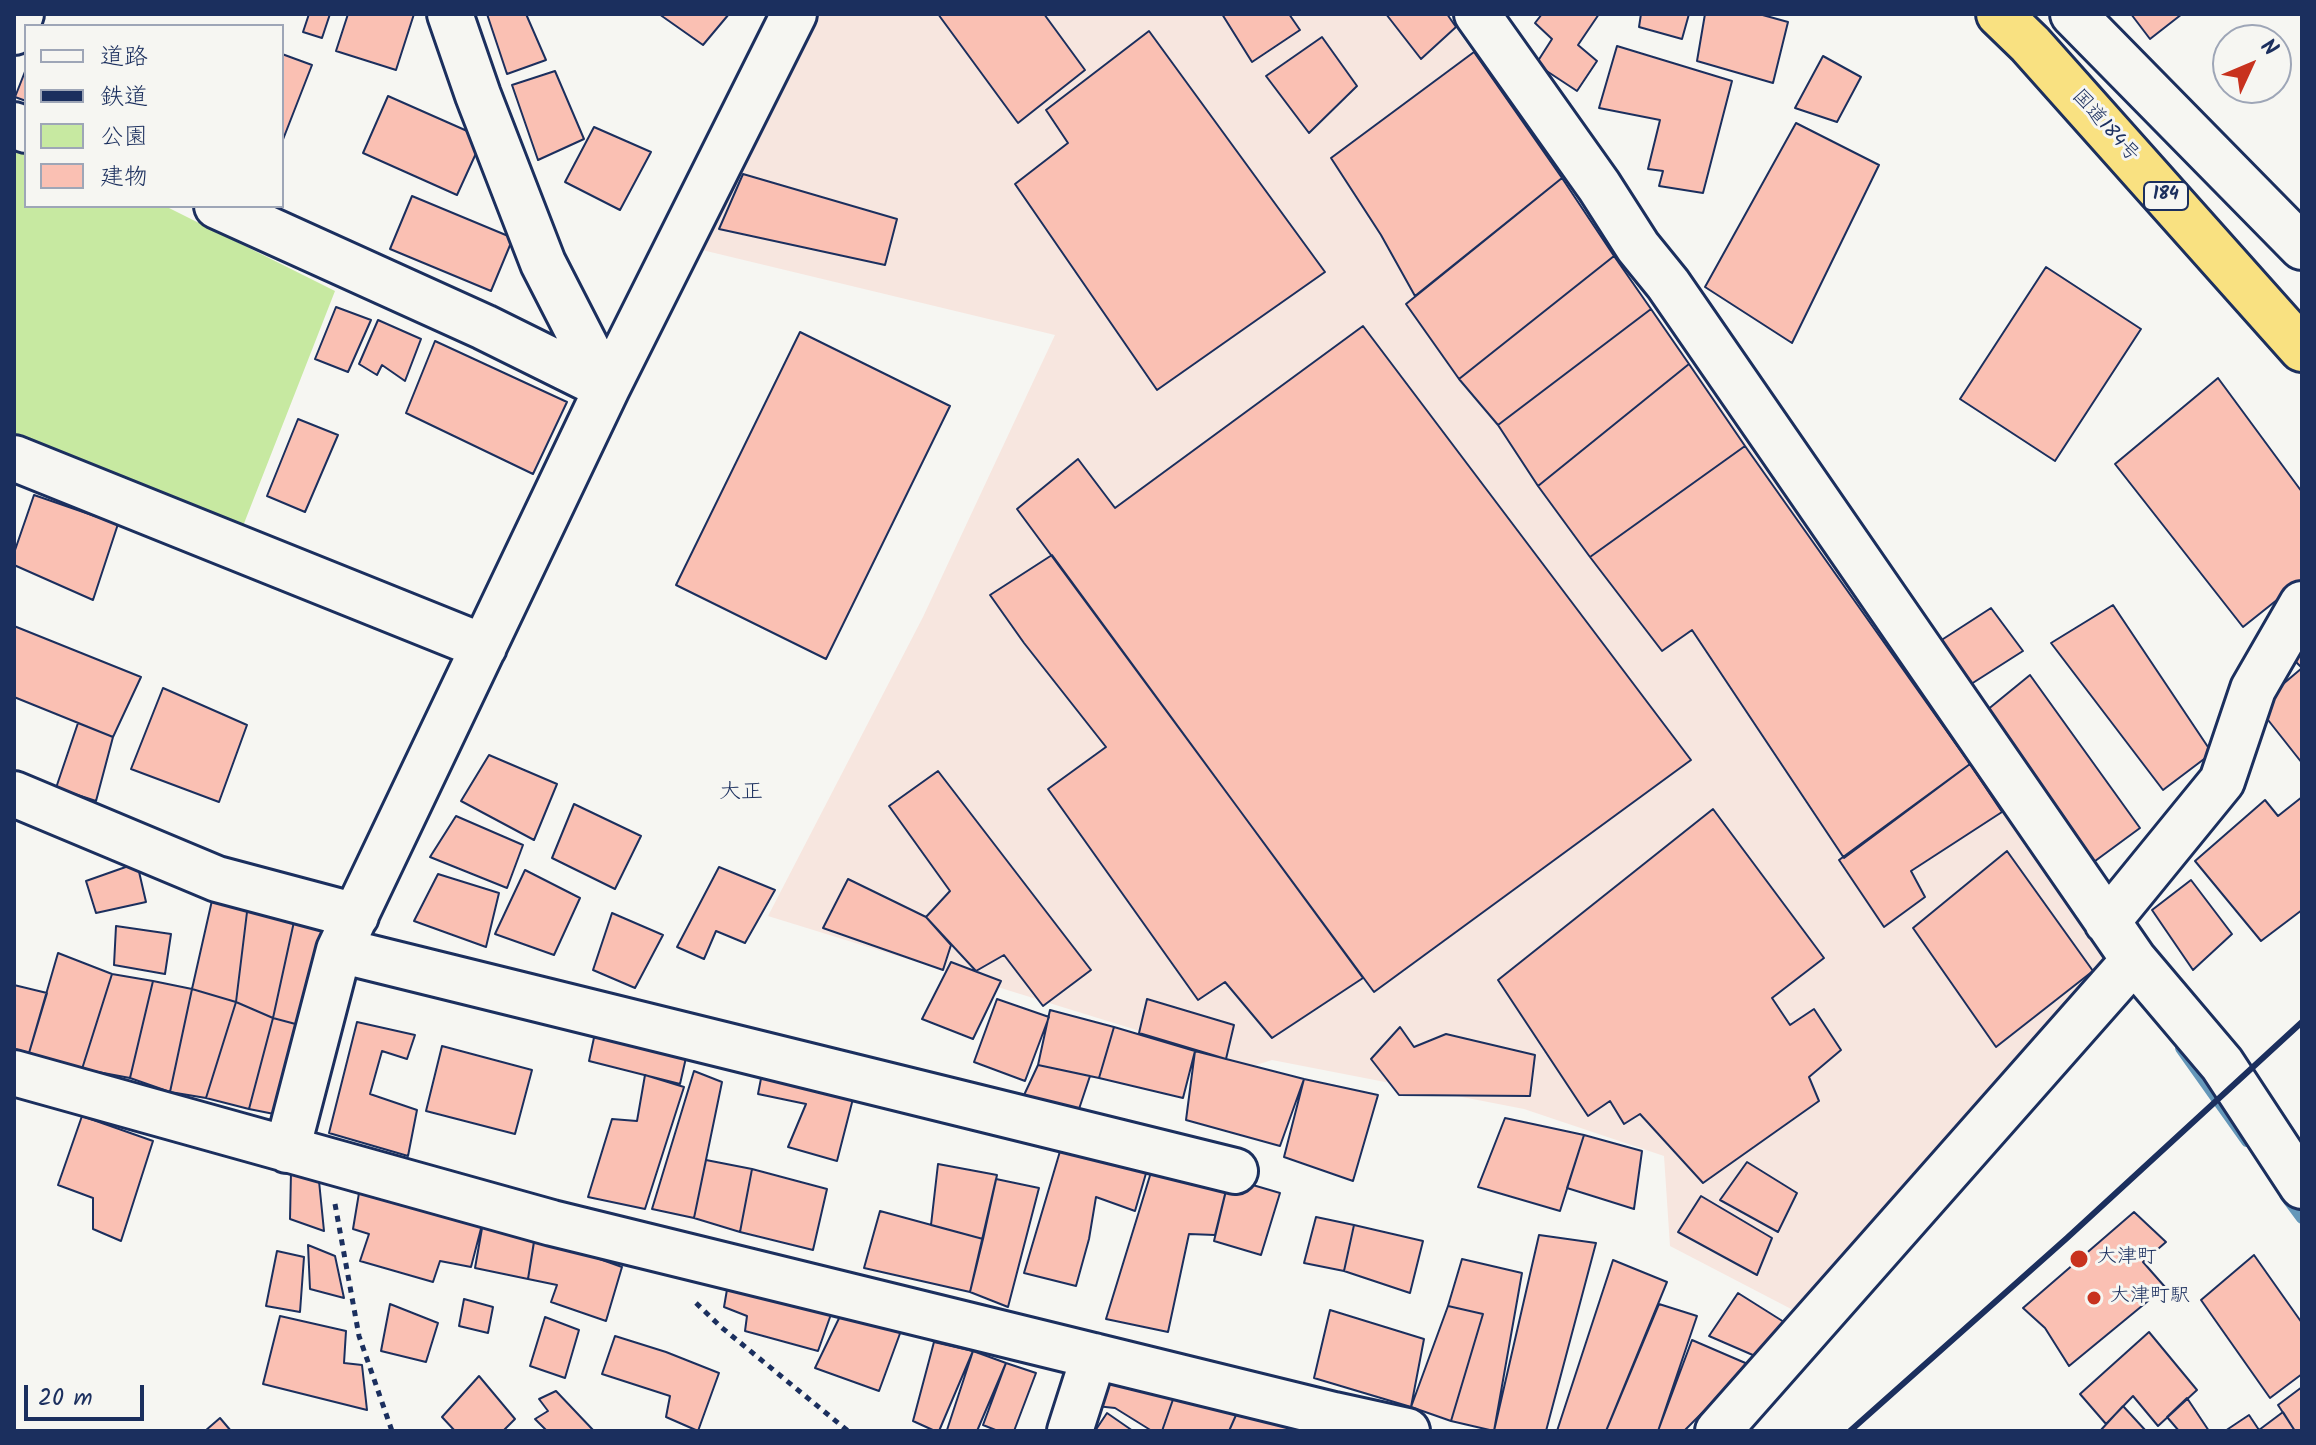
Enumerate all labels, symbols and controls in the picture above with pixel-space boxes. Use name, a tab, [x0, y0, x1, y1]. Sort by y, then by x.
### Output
legend	[24, 24, 284, 208]
north arrow	[2212, 24, 2292, 104]
text: N	[2251, 31, 2286, 66]
text: 道路	[100, 38, 148, 77]
text: 鉄道	[100, 78, 148, 117]
street label: 国道184号	[2065, 86, 2143, 168]
text: 公園	[100, 118, 148, 157]
text: 建物	[100, 158, 148, 197]
road number: 184	[2144, 182, 2188, 210]
district label: 大正	[719, 781, 763, 807]
place label: 大津町	[2097, 1247, 2157, 1271]
marker: 大津町	[2068, 1248, 2090, 1270]
place label: 大津町駅	[2110, 1286, 2190, 1310]
marker: 大津町駅	[2085, 1289, 2103, 1307]
scale bar	[28, 1369, 148, 1419]
text: 20 m	[38, 1379, 93, 1418]

